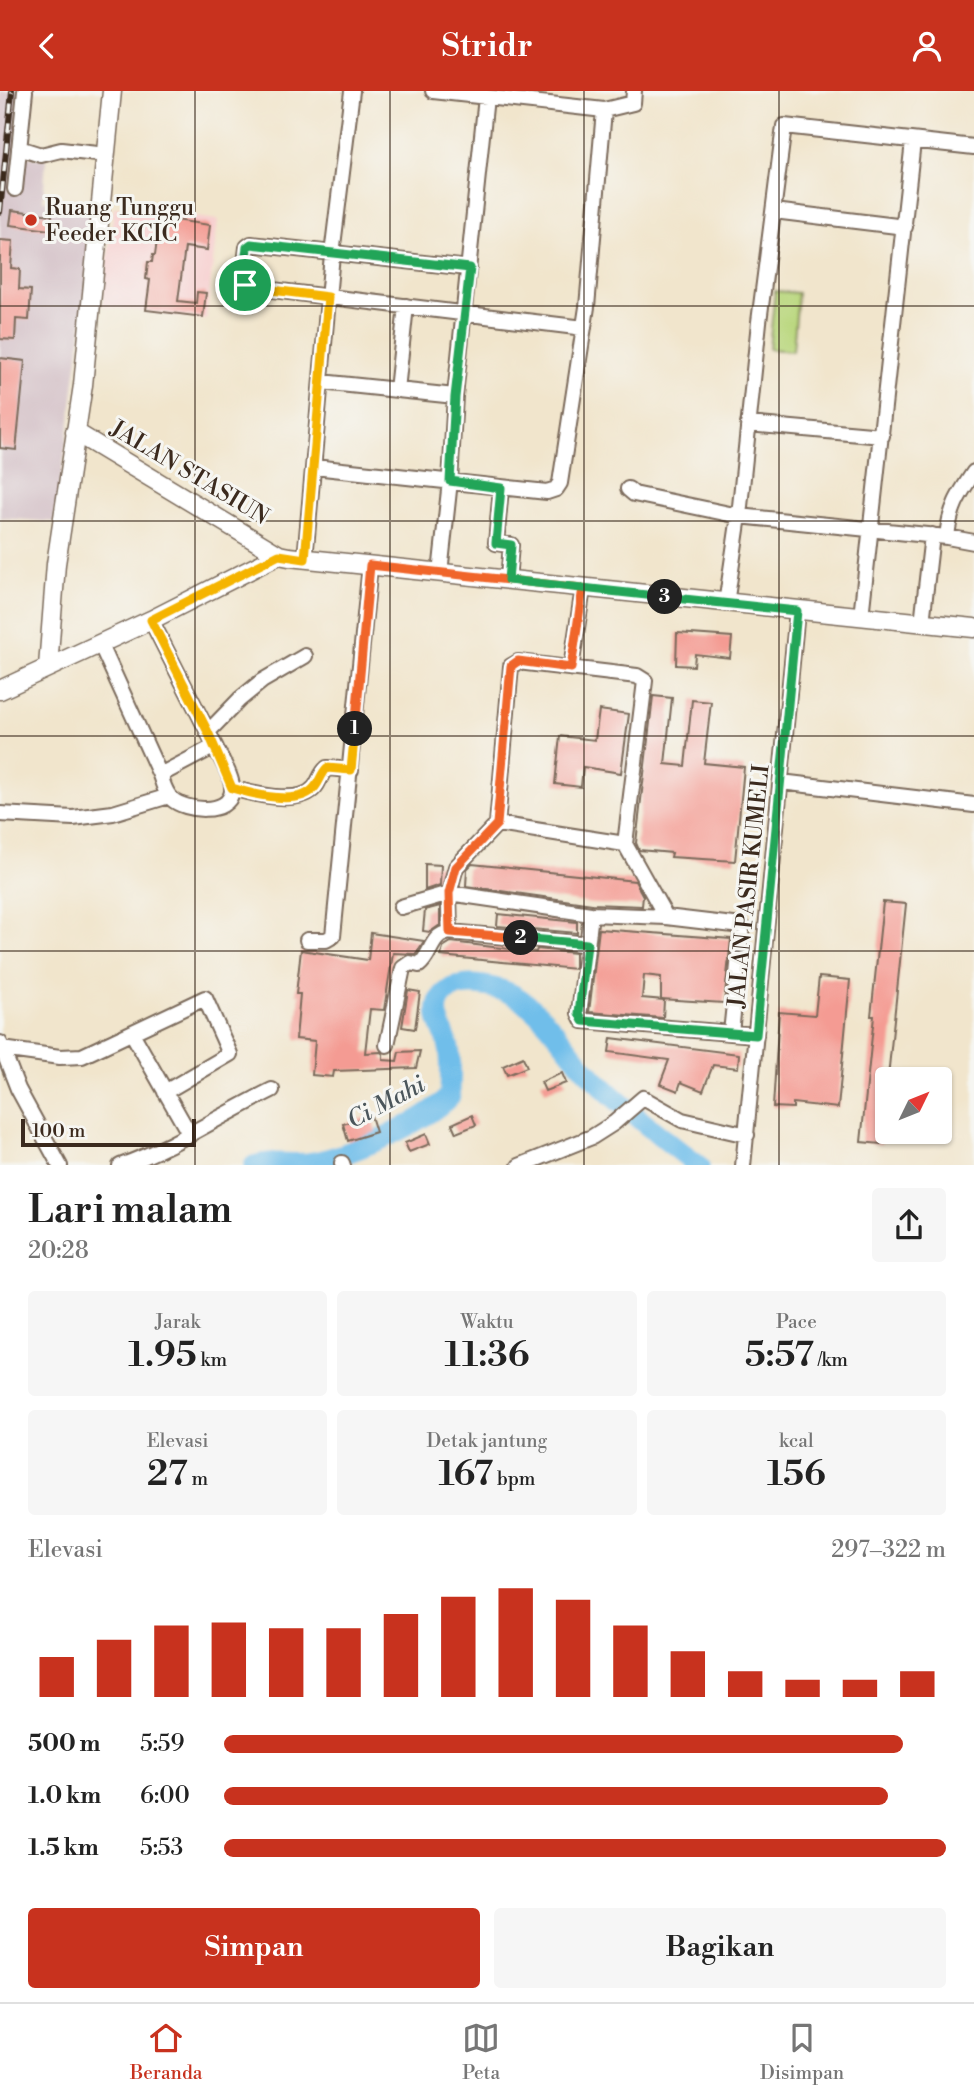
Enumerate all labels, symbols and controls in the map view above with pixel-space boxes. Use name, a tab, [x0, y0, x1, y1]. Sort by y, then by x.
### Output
text: Stridr	[441, 26, 533, 66]
icon: back	[28, 27, 66, 65]
icon: person	[908, 27, 946, 65]
place label: Ruang Tunggu Feeder KCIC	[45, 194, 194, 248]
marker: Ruang Tunggu Feeder KCIC	[23, 212, 39, 228]
pin	[215, 255, 275, 315]
icon: arrive	[226, 266, 264, 304]
street label: JALAN STASIUN	[104, 414, 274, 531]
pin: 3	[648, 580, 682, 615]
text: 3	[659, 584, 670, 608]
pin: 1	[338, 711, 372, 747]
text: 1	[350, 716, 359, 740]
street label: JALAN PASIR KUMELI	[722, 763, 776, 1010]
pin: 2	[504, 921, 538, 955]
text: 2	[515, 925, 526, 949]
north arrow	[875, 1067, 952, 1145]
map controls	[875, 1067, 952, 1144]
water label: Ci Mahi	[342, 1070, 431, 1136]
scale bar	[21, 1117, 196, 1148]
text: 100 m	[32, 1119, 85, 1143]
text: Lari malam	[28, 1187, 232, 1234]
button: share	[872, 1188, 946, 1262]
text: 20:28	[28, 1237, 89, 1265]
text: Jarak	[155, 1310, 200, 1334]
text: Waktu	[460, 1310, 514, 1334]
text: Pace	[776, 1310, 817, 1334]
text: 1.95	[128, 1334, 197, 1377]
text: 11:36	[445, 1334, 529, 1377]
text: 5:57	[745, 1334, 814, 1377]
text: km	[197, 1348, 227, 1372]
text: /km	[814, 1348, 848, 1372]
text: Elevasi	[147, 1429, 209, 1453]
text: Detak jantung	[427, 1429, 547, 1453]
text: kcal	[779, 1429, 814, 1453]
text: 27	[147, 1453, 188, 1496]
text: 167	[438, 1453, 493, 1496]
text: 156	[767, 1453, 826, 1496]
text: m	[188, 1467, 208, 1491]
text: bpm	[493, 1467, 536, 1491]
text: Elevasi	[28, 1536, 103, 1564]
text: 297–322 m	[831, 1536, 946, 1564]
text: 500 m	[28, 1730, 100, 1758]
text: 5:59	[140, 1730, 184, 1758]
text: 1.0 km	[28, 1782, 101, 1810]
text: 6:00	[140, 1782, 190, 1810]
text: 1.5 km	[28, 1834, 99, 1862]
text: 5:53	[140, 1834, 183, 1862]
button: Simpan	[28, 1908, 480, 1988]
button: Bagikan	[494, 1908, 946, 1988]
tab: Beranda	[130, 2019, 202, 2085]
tab: Peta	[462, 2019, 500, 2085]
tab: Disimpan	[760, 2019, 844, 2085]

